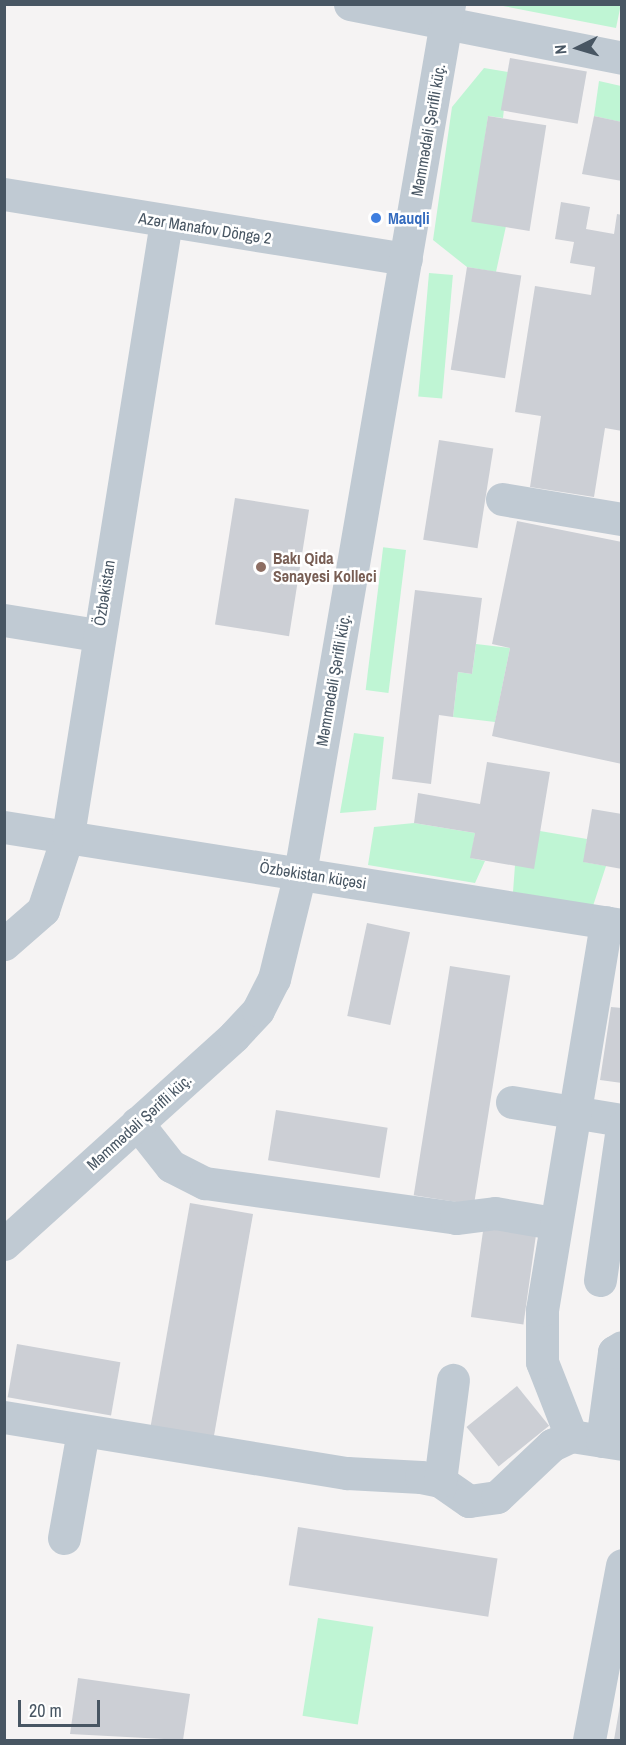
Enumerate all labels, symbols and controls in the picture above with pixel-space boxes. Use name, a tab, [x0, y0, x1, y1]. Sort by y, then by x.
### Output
north arrow	[548, 18, 608, 78]
text: N	[549, 44, 571, 55]
street label: Məmmədəli Şərifli küç.	[407, 62, 449, 198]
street label: Azər Manafov Döngə 2	[137, 208, 273, 248]
place label: Mauqli	[388, 208, 430, 228]
marker: Mauqli	[369, 211, 383, 225]
place label: Bakı Qida Sənayesi Kolleci	[273, 548, 377, 586]
street label: Özbəkistan	[89, 559, 119, 627]
marker: Bakı Qida Sənayesi Kolleci	[254, 560, 268, 574]
street label: Məmmədəli Şərifli küç.	[312, 612, 354, 748]
street label: Özbəkistan küçəsi	[258, 857, 368, 893]
street label: Məmmədəli Şərifli küç.	[83, 1070, 195, 1174]
scale bar	[21, 1688, 104, 1726]
text: 20 m	[29, 1698, 62, 1723]

